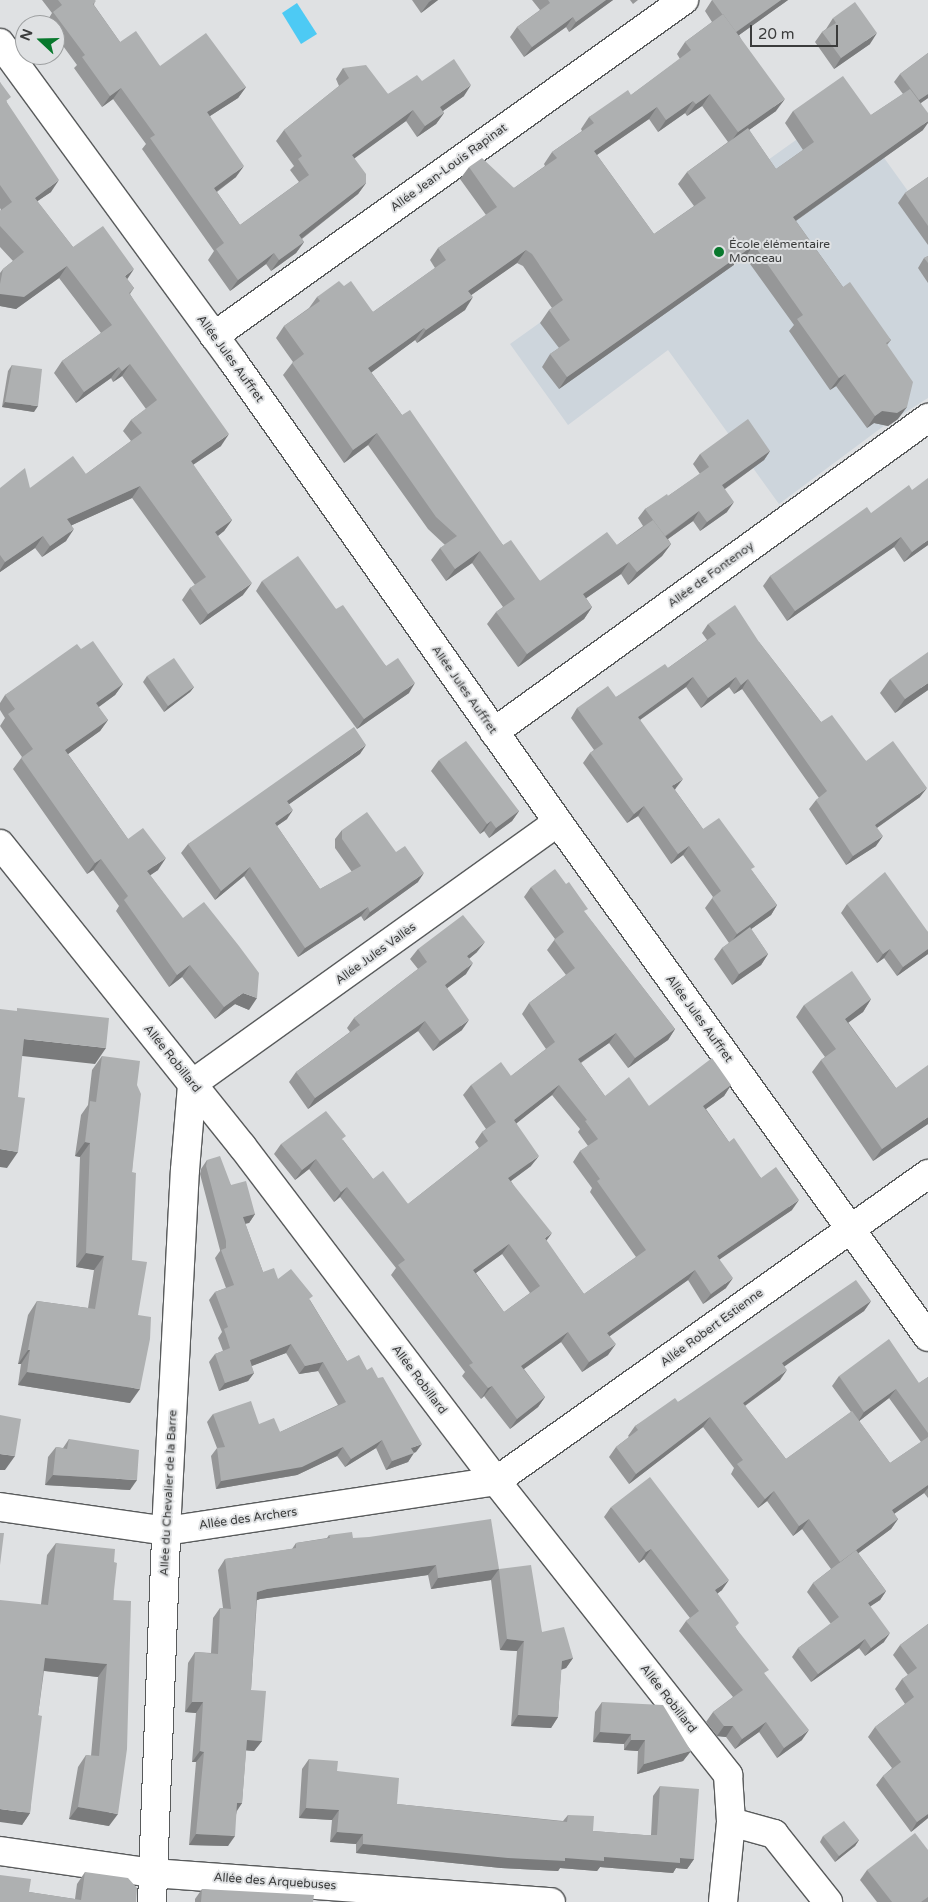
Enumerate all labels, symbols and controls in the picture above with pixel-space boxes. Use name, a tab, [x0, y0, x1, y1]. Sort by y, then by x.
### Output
north arrow	[15, 15, 65, 65]
scale bar	[753, 15, 840, 47]
text: 20 m	[758, 25, 795, 43]
text: N	[17, 27, 36, 43]
street label: Allée Jean-Louis Rapinat	[388, 121, 510, 215]
place label: École élémentaire Monceau	[729, 238, 830, 266]
marker: École élémentaire Monceau	[713, 246, 725, 258]
street label: Allée Jules Auffret	[194, 313, 266, 405]
street label: Allée de Fontenoy	[665, 539, 757, 611]
street label: Allée Jules Auffret	[428, 643, 500, 737]
street label: Allée Jules Vallès	[333, 920, 419, 988]
street label: Allée Jules Auffret	[663, 973, 735, 1065]
street label: Allée Robillard	[140, 1022, 204, 1096]
street label: Allée Robert Estienne	[658, 1286, 766, 1370]
street label: Allée Robillard	[388, 1343, 450, 1417]
street label: Allée du Chevalier de la Barre	[157, 1409, 181, 1577]
street label: Allée des Archers	[198, 1505, 298, 1533]
street label: Allée Robillard	[637, 1662, 699, 1736]
street label: Allée des Arquebuses	[213, 1871, 337, 1893]

